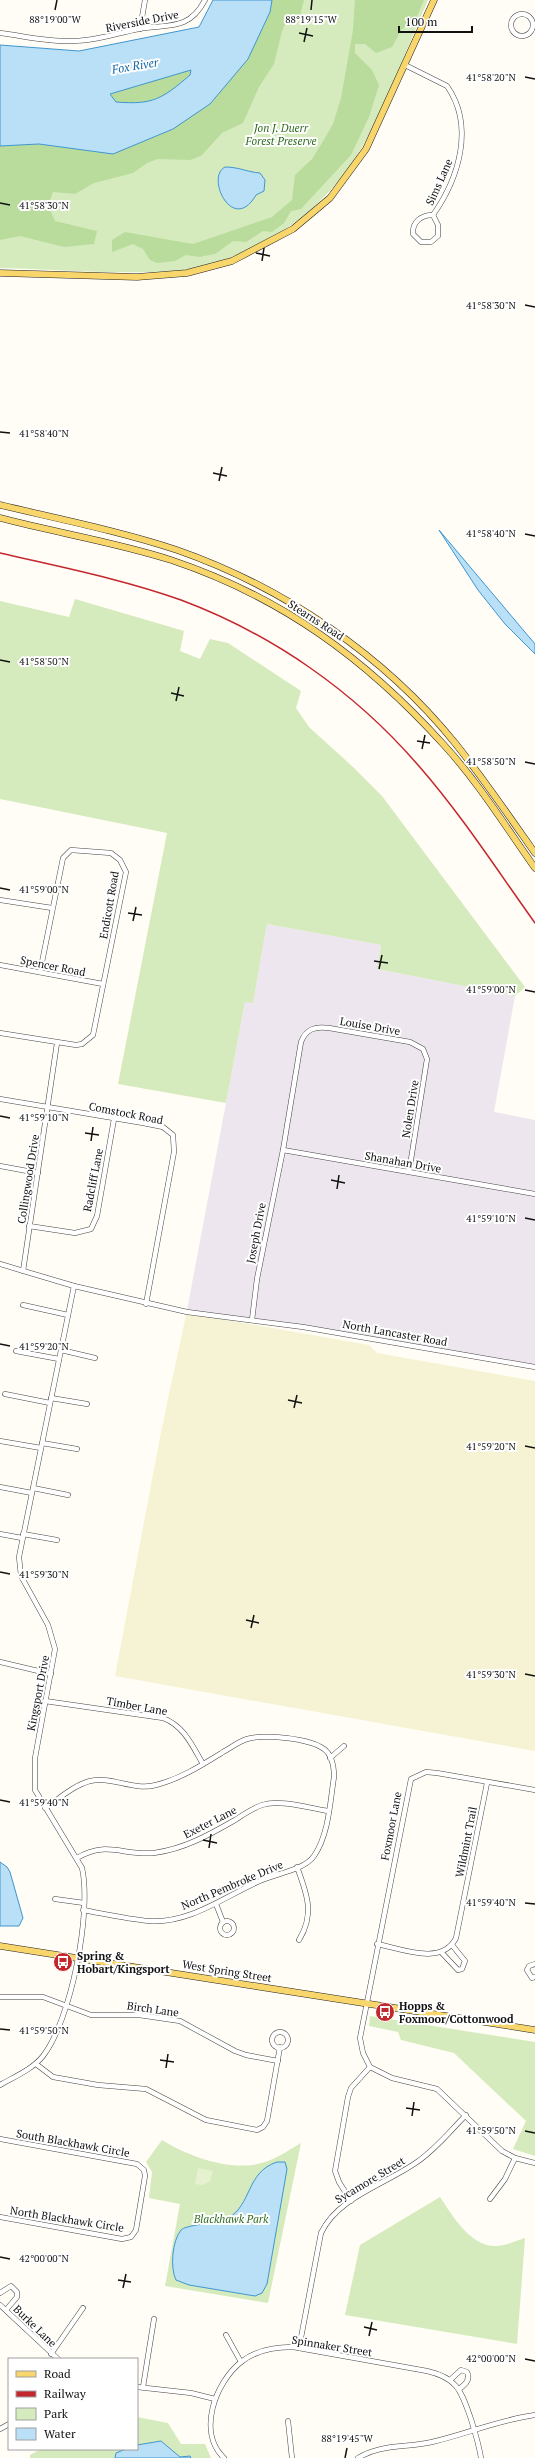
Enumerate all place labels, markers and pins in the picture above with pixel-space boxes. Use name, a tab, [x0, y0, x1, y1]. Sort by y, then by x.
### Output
place label: Spring & Hobart/Kingsport	[77, 1949, 170, 1976]
bus stop icon: Spring & Hobart/Kingsport	[52, 1951, 74, 1973]
place label: Hopps & Foxmoor/Cottonwood	[399, 1999, 514, 2026]
bus stop icon: Hopps & Foxmoor/Cottonwood	[374, 2001, 396, 2023]

